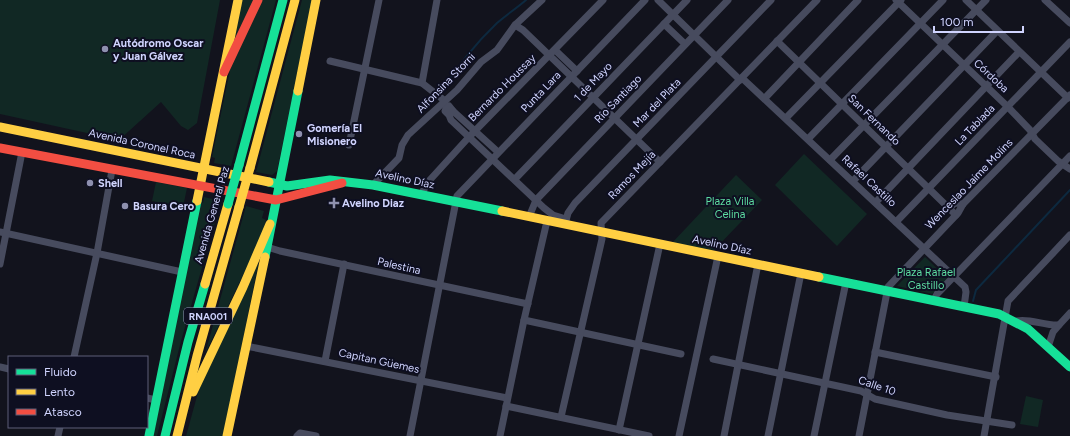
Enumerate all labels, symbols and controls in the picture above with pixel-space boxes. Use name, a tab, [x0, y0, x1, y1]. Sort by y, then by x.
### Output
scale bar	[934, 8, 1023, 34]
text: 100 m	[940, 15, 974, 29]
place label: Autódromo Oscar y Juan Gálvez	[113, 37, 204, 63]
marker: Autódromo Oscar y Juan Gálvez	[100, 44, 110, 54]
street label: Alfonsina Storni	[414, 50, 478, 116]
street label: Bernardo Houssay	[466, 52, 538, 124]
street label: Córdoba	[971, 57, 1011, 95]
street label: 1 de Mayo	[571, 60, 615, 104]
street label: Punta Lara	[518, 69, 564, 115]
street label: Río Santiago	[592, 72, 644, 126]
street label: Mar del Plata	[630, 76, 684, 130]
street label: San Fernando	[845, 92, 903, 148]
street label: La Tablada	[952, 102, 998, 148]
place label: Gomería El Misionero	[307, 122, 362, 148]
street label: Avenida Coronel Roca	[87, 126, 197, 162]
marker: Gomería El Misionero	[294, 129, 304, 139]
street label: Wenceslao Jaime Molins	[923, 136, 1015, 232]
street label: Ramos Mejía	[606, 148, 658, 202]
street label: Rafael Castillo	[839, 152, 899, 210]
street label: Avenida General Paz	[192, 165, 232, 265]
street label: Avelino Díaz	[374, 166, 436, 192]
place label: Shell	[98, 177, 123, 190]
marker: Shell	[85, 178, 95, 188]
park label: Plaza Villa Celina	[706, 195, 754, 221]
place label: Avelino Diaz	[342, 197, 404, 210]
marker: Avelino Diaz	[329, 198, 339, 208]
place label: Basura Cero	[133, 200, 195, 213]
marker: Basura Cero	[120, 201, 130, 211]
street label: Avelino Díaz	[691, 232, 753, 258]
street label: Palestina	[376, 255, 422, 277]
park label: Plaza Rafael Castillo	[897, 266, 955, 292]
road number: RNA001	[184, 308, 232, 324]
street label: Capitan Güemes	[337, 346, 421, 376]
legend	[8, 356, 148, 428]
text: Fluido	[44, 365, 77, 379]
street label: Calle 10	[857, 374, 897, 398]
text: Lento	[44, 385, 75, 399]
text: Atasco	[44, 405, 82, 419]

